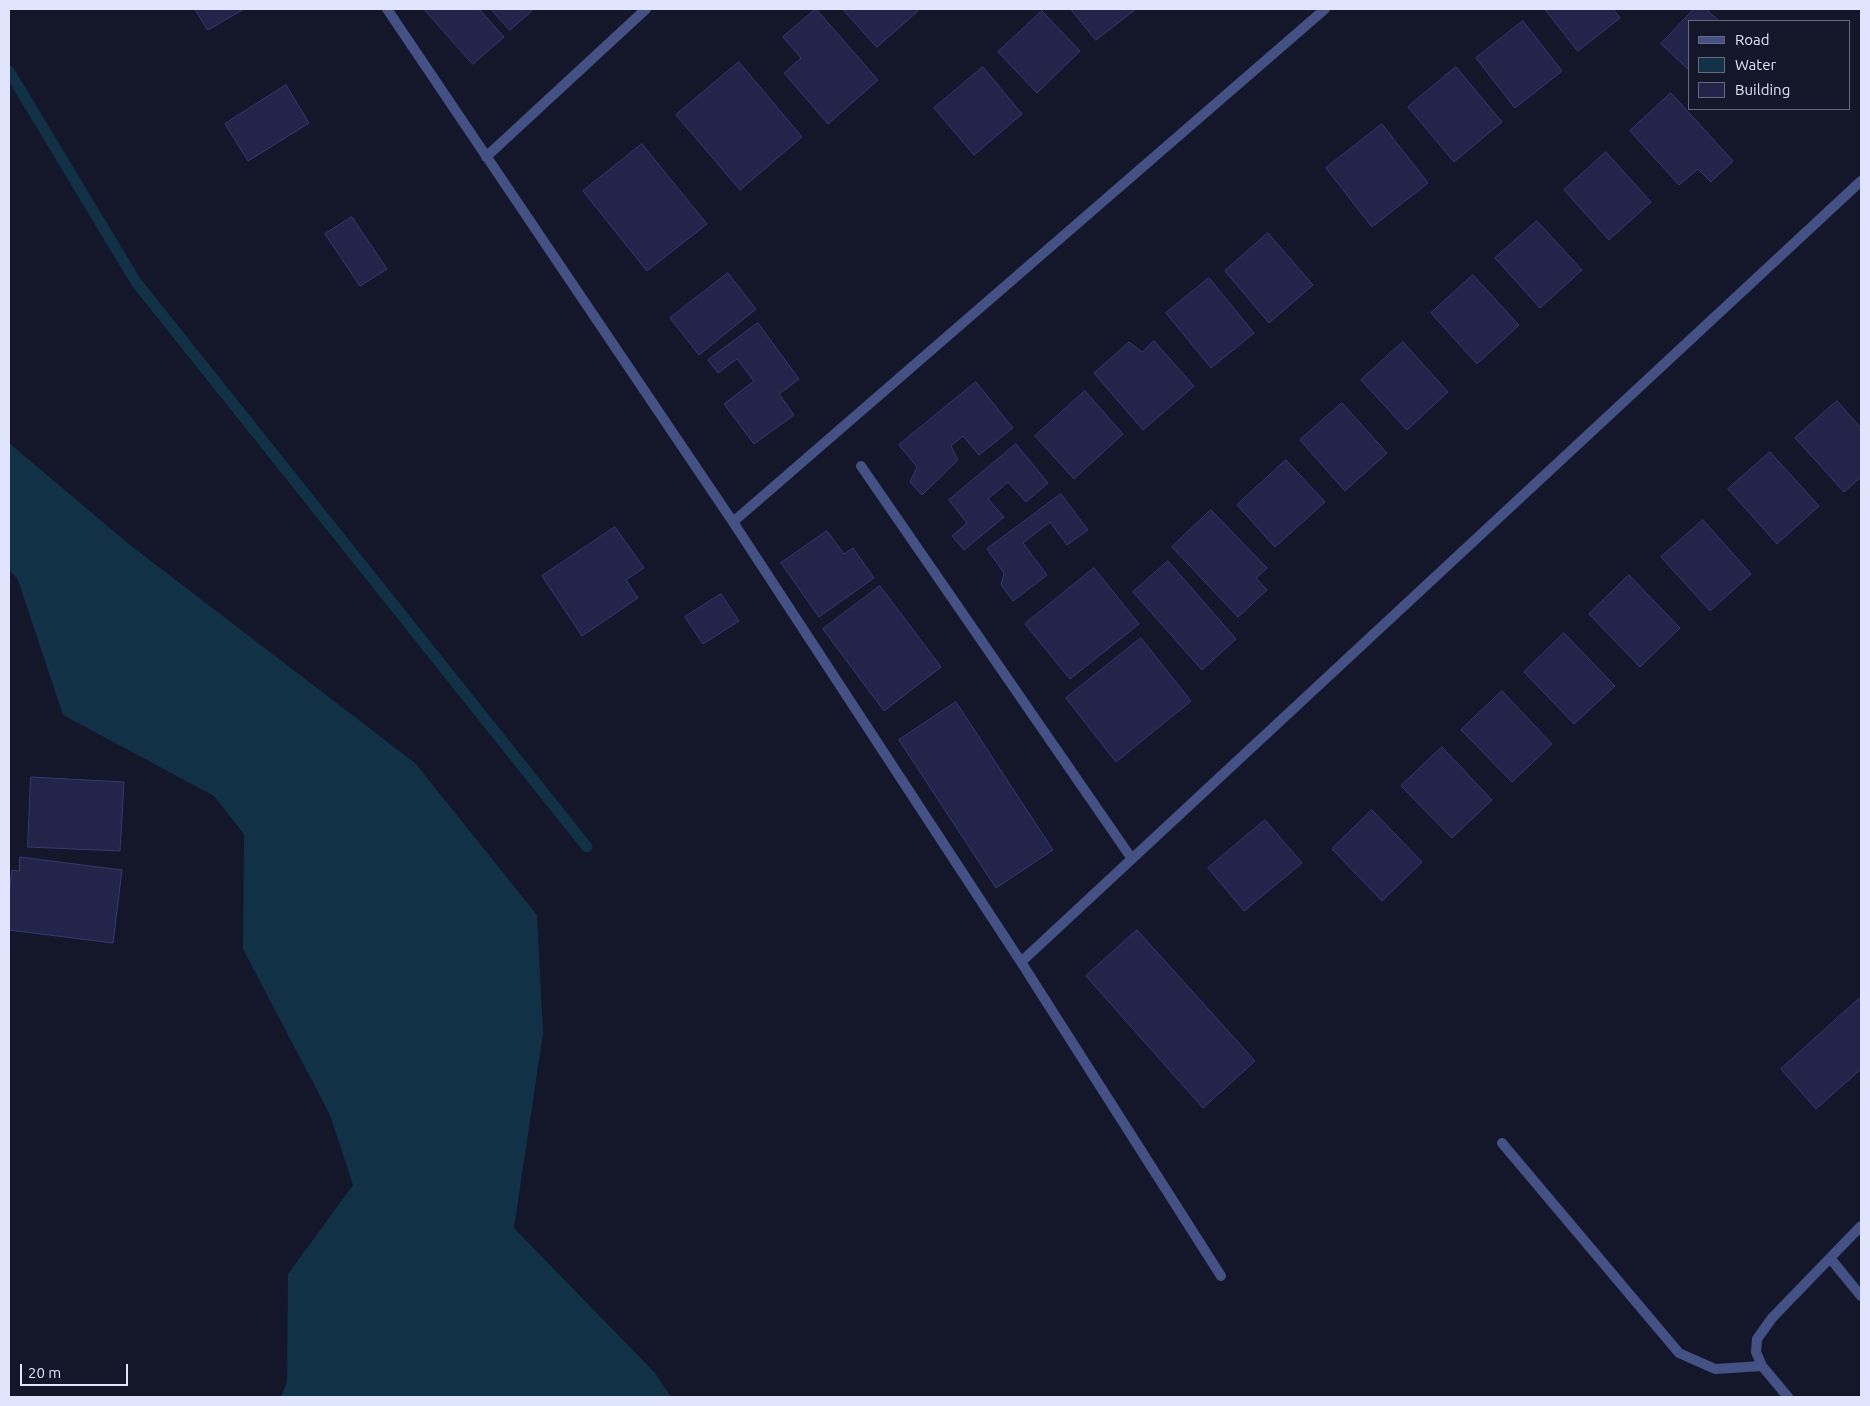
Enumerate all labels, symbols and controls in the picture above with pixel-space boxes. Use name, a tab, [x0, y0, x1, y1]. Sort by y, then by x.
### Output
legend	[1688, 20, 1850, 110]
text: Road	[1735, 31, 1770, 48]
text: Water	[1735, 56, 1776, 73]
text: Building	[1735, 81, 1790, 98]
scale bar	[22, 1354, 130, 1386]
text: 20 m	[28, 1364, 61, 1381]

